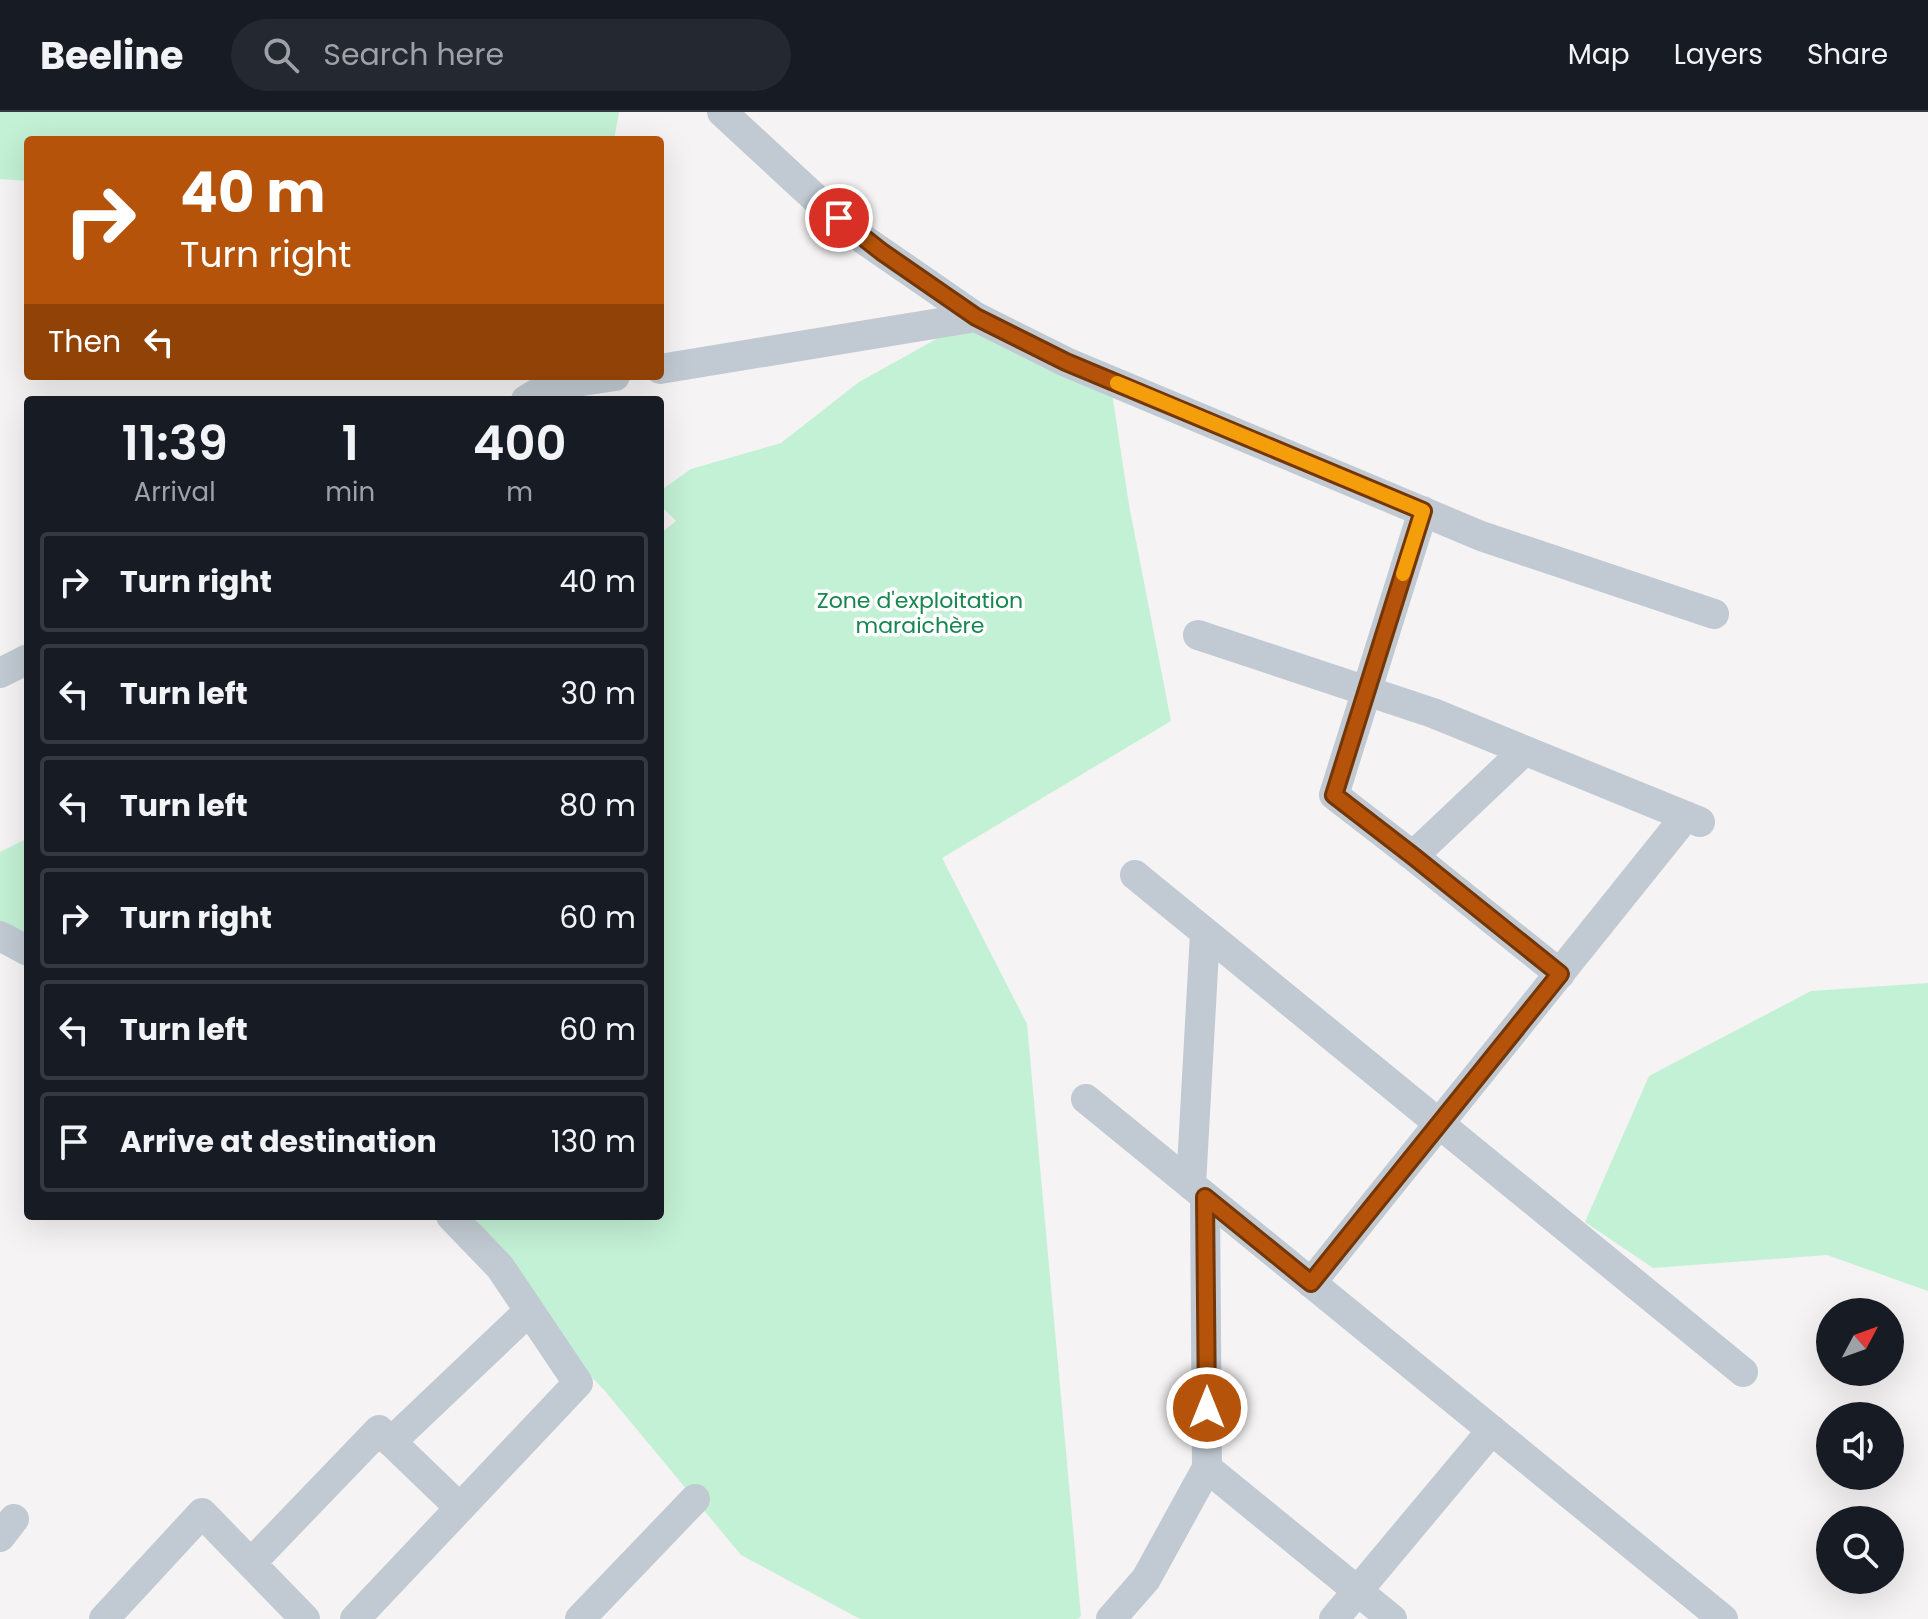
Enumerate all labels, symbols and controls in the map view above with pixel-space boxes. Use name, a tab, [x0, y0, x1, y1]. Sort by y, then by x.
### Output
search box	[231, 19, 791, 91]
text: Beeline	[40, 29, 183, 82]
icon: search	[259, 33, 303, 77]
text: Search here	[323, 33, 504, 76]
text: Map	[1568, 35, 1630, 74]
text: Layers	[1674, 35, 1763, 74]
text: Share	[1807, 35, 1888, 74]
text: 40 m	[180, 153, 326, 232]
icon: right	[48, 168, 152, 272]
pin	[805, 184, 873, 252]
icon: arrive	[817, 196, 861, 240]
text: Turn right	[180, 229, 351, 280]
text: Then	[48, 320, 121, 363]
icon: left	[137, 320, 181, 364]
text: 11:39	[122, 410, 228, 477]
text: 1	[342, 410, 359, 477]
text: 400	[473, 410, 566, 477]
text: Arrival	[134, 474, 216, 510]
text: min	[325, 474, 375, 510]
text: m	[506, 474, 533, 510]
icon: right	[52, 560, 96, 604]
text: Turn right	[120, 560, 272, 603]
text: 40 m	[559, 560, 636, 603]
park label: Zone d'exploitation maraichère	[817, 585, 1023, 641]
icon: left	[52, 672, 96, 716]
text: Turn left	[120, 672, 248, 715]
text: 30 m	[561, 672, 636, 715]
icon: left	[52, 784, 96, 828]
text: Turn left	[120, 784, 248, 827]
text: 80 m	[559, 784, 636, 827]
icon: right	[52, 896, 96, 940]
text: Turn right	[120, 896, 272, 939]
text: 60 m	[559, 896, 636, 939]
icon: left	[52, 1008, 96, 1052]
text: Turn left	[120, 1008, 248, 1051]
text: 60 m	[559, 1008, 636, 1051]
icon: arrive	[52, 1120, 96, 1164]
text: Arrive at destination	[120, 1120, 437, 1163]
text: 130 m	[551, 1120, 636, 1163]
north arrow	[1816, 1298, 1904, 1386]
map controls	[1816, 1298, 1904, 1594]
position arrow	[1165, 1366, 1249, 1450]
button: sound	[1816, 1402, 1904, 1490]
button: search	[1816, 1506, 1904, 1594]

